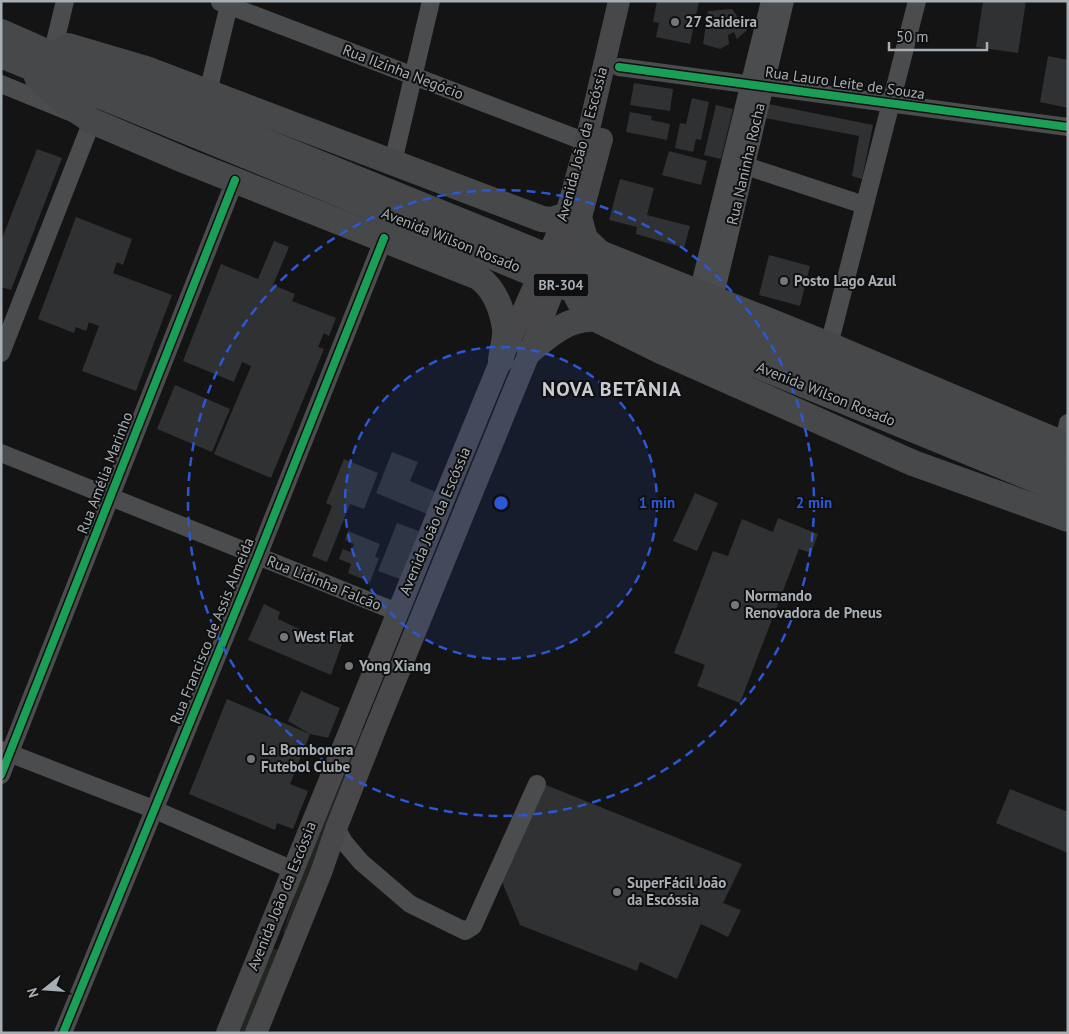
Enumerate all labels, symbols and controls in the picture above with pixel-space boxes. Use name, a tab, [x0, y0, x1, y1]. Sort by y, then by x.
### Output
place label: 27 Saideira	[685, 12, 757, 31]
marker: 27 Saideira	[669, 16, 681, 28]
scale bar	[889, 20, 986, 52]
text: 50 m	[896, 27, 929, 46]
street label: Rua Ilzinha Negócio	[340, 40, 466, 103]
street label: Rua Lauro Leite de Souza	[764, 62, 926, 103]
street label: Avenida João da Escóssia	[552, 65, 611, 223]
street label: Rua Naninha Rocha	[722, 101, 769, 227]
street label: Avenida Wilson Rosado	[379, 203, 523, 276]
place label: Posto Lago Azul	[794, 271, 897, 290]
road number: BR-304	[534, 274, 588, 296]
marker: Posto Lago Azul	[778, 275, 790, 287]
street label: Avenida Wilson Rosado	[754, 357, 898, 430]
district label: NOVA BETÂNIA	[542, 376, 682, 402]
street label: Rua Amélia Marinho	[73, 409, 137, 536]
street label: Avenida João da Escóssia	[395, 444, 474, 598]
text: 1 min	[639, 493, 675, 512]
text: 2 min	[796, 493, 832, 512]
centre of rings	[492, 494, 510, 512]
street label: Rua Francisco de Assis Almeida	[165, 535, 258, 727]
street label: Rua Lidinha Falcão	[264, 551, 384, 614]
place label: Normando Renovadora de Pneus	[745, 586, 882, 622]
marker: Normando Renovadora de Pneus	[729, 599, 741, 611]
place label: West Flat	[294, 627, 355, 646]
marker: West Flat	[278, 631, 290, 643]
place label: Yong Xiang	[358, 656, 431, 675]
marker: Yong Xiang	[343, 660, 355, 672]
place label: La Bombonera Futebol Clube	[261, 740, 354, 776]
marker: La Bombonera Futebol Clube	[245, 753, 257, 765]
street label: Avenida João da Escóssia	[243, 819, 320, 973]
place label: SuperFácil João da Escóssia	[627, 873, 726, 909]
marker: SuperFácil João da Escóssia	[611, 886, 623, 898]
north arrow	[20, 964, 70, 1014]
text: N	[23, 986, 43, 1000]

